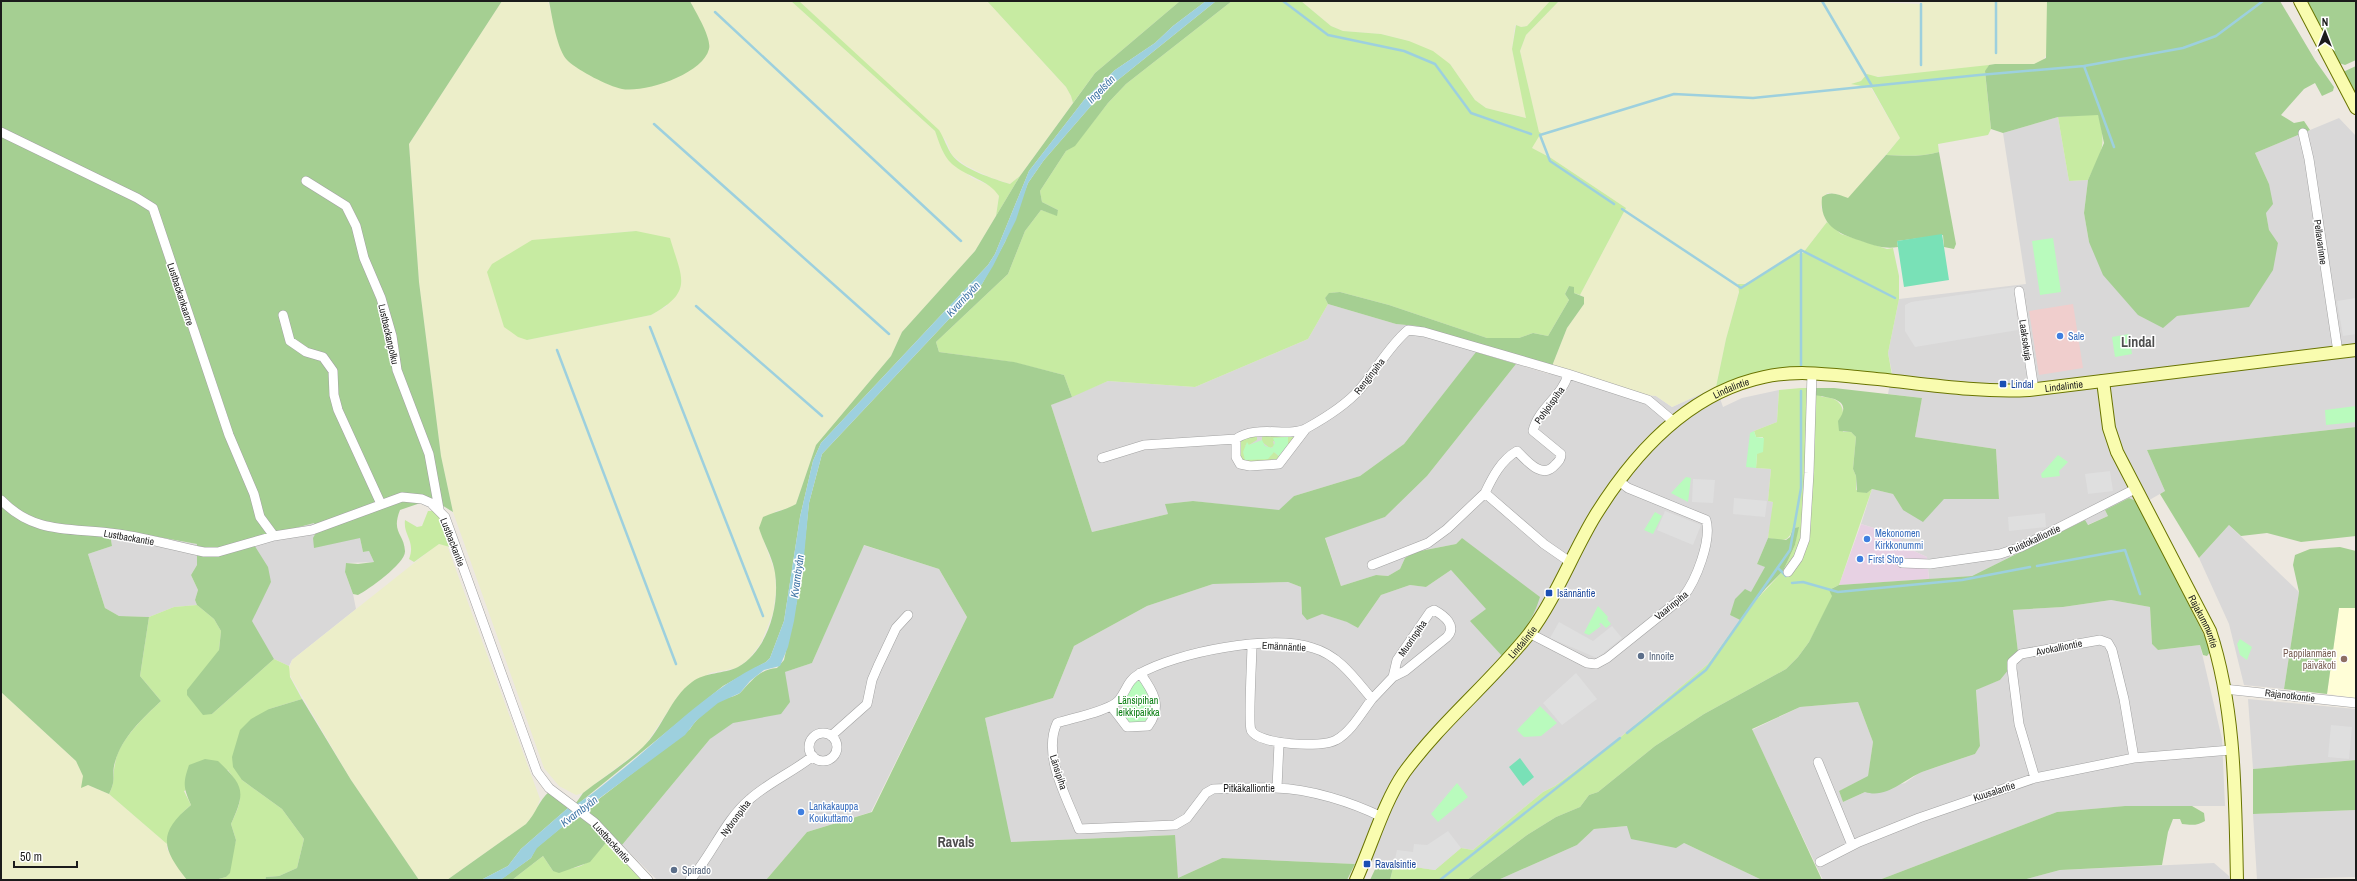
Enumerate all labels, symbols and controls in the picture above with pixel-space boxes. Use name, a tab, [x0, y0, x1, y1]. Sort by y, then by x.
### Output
north arrow	[2305, 12, 2345, 52]
text: N	[2322, 15, 2328, 29]
water label: Ingelsån	[1084, 72, 1118, 106]
street label: Pellavarinne	[2311, 219, 2330, 266]
street label: Lustbackankaarre	[164, 261, 197, 328]
water label: Kvarnbyån	[943, 278, 983, 320]
street label: Lustbackanpolku	[375, 303, 402, 366]
street label: Laaksokuja	[2016, 319, 2035, 362]
place label: Sale	[2068, 330, 2085, 343]
marker: Sale	[2055, 331, 2065, 341]
district label: Lindal	[2121, 333, 2155, 351]
street label: Renginpiha	[1351, 355, 1388, 397]
street label: Lindalintie	[1711, 375, 1751, 402]
street label: Lindalintie	[2044, 377, 2084, 395]
place label: Lindal	[2011, 378, 2034, 391]
marker: Lindal	[1998, 379, 2008, 389]
street label: Pohjoispiha	[1531, 384, 1568, 427]
street label: Lustbackantie	[437, 516, 468, 569]
street label: Puistokalliontie	[2006, 522, 2063, 557]
street label: Lustbackantie	[103, 527, 156, 548]
place label: Mekonomen Kirkkonummi	[1875, 527, 1923, 552]
marker: Mekonomen Kirkkonummi	[1862, 534, 1872, 544]
place label: First Stop	[1868, 553, 1904, 566]
water label: Kvarnbyån	[787, 554, 807, 598]
marker: First Stop	[1855, 554, 1865, 564]
place label: Isännäntie	[1557, 587, 1596, 600]
marker: Isännäntie	[1544, 588, 1554, 598]
street label: Vaarinpiha	[1652, 588, 1691, 623]
street label: Rajakummuntie	[2185, 593, 2221, 650]
street label: Muorinpiha	[1395, 617, 1430, 659]
street label: Lindalintie	[1505, 623, 1540, 661]
street label: Avokalliontie	[2034, 637, 2084, 659]
street label: Emännäntie	[1262, 639, 1307, 654]
place label: Pappilanmäen päiväkoti	[2283, 647, 2336, 672]
place label: Innoite	[1649, 650, 1675, 663]
marker: Innoite	[1636, 651, 1646, 661]
marker: Pappilanmäen päiväkoti	[2339, 654, 2349, 664]
street label: Rajanotkontie	[2264, 686, 2316, 705]
park label: Länsipihan leikkipaikka	[1116, 694, 1160, 719]
street label: Länsipiha	[1047, 753, 1070, 792]
street label: Kuusalantie	[1972, 778, 2017, 804]
street label: Pitkäkalliontie	[1223, 782, 1275, 795]
water label: Kvarnbyån	[558, 792, 600, 830]
street label: Nybronpiha	[717, 797, 754, 839]
place label: Lankakauppa Koukuttamo	[809, 800, 859, 825]
marker: Lankakauppa Koukuttamo	[796, 807, 806, 817]
street label: Lustbackantie	[590, 819, 634, 866]
district label: Ravals	[937, 833, 975, 851]
scale bar	[14, 843, 77, 869]
text: 50 m	[20, 849, 42, 865]
place label: Ravalsintie	[1375, 858, 1416, 871]
marker: Ravalsintie	[1362, 859, 1372, 869]
place label: Spirado	[682, 864, 711, 877]
marker: Spirado	[669, 865, 679, 875]

